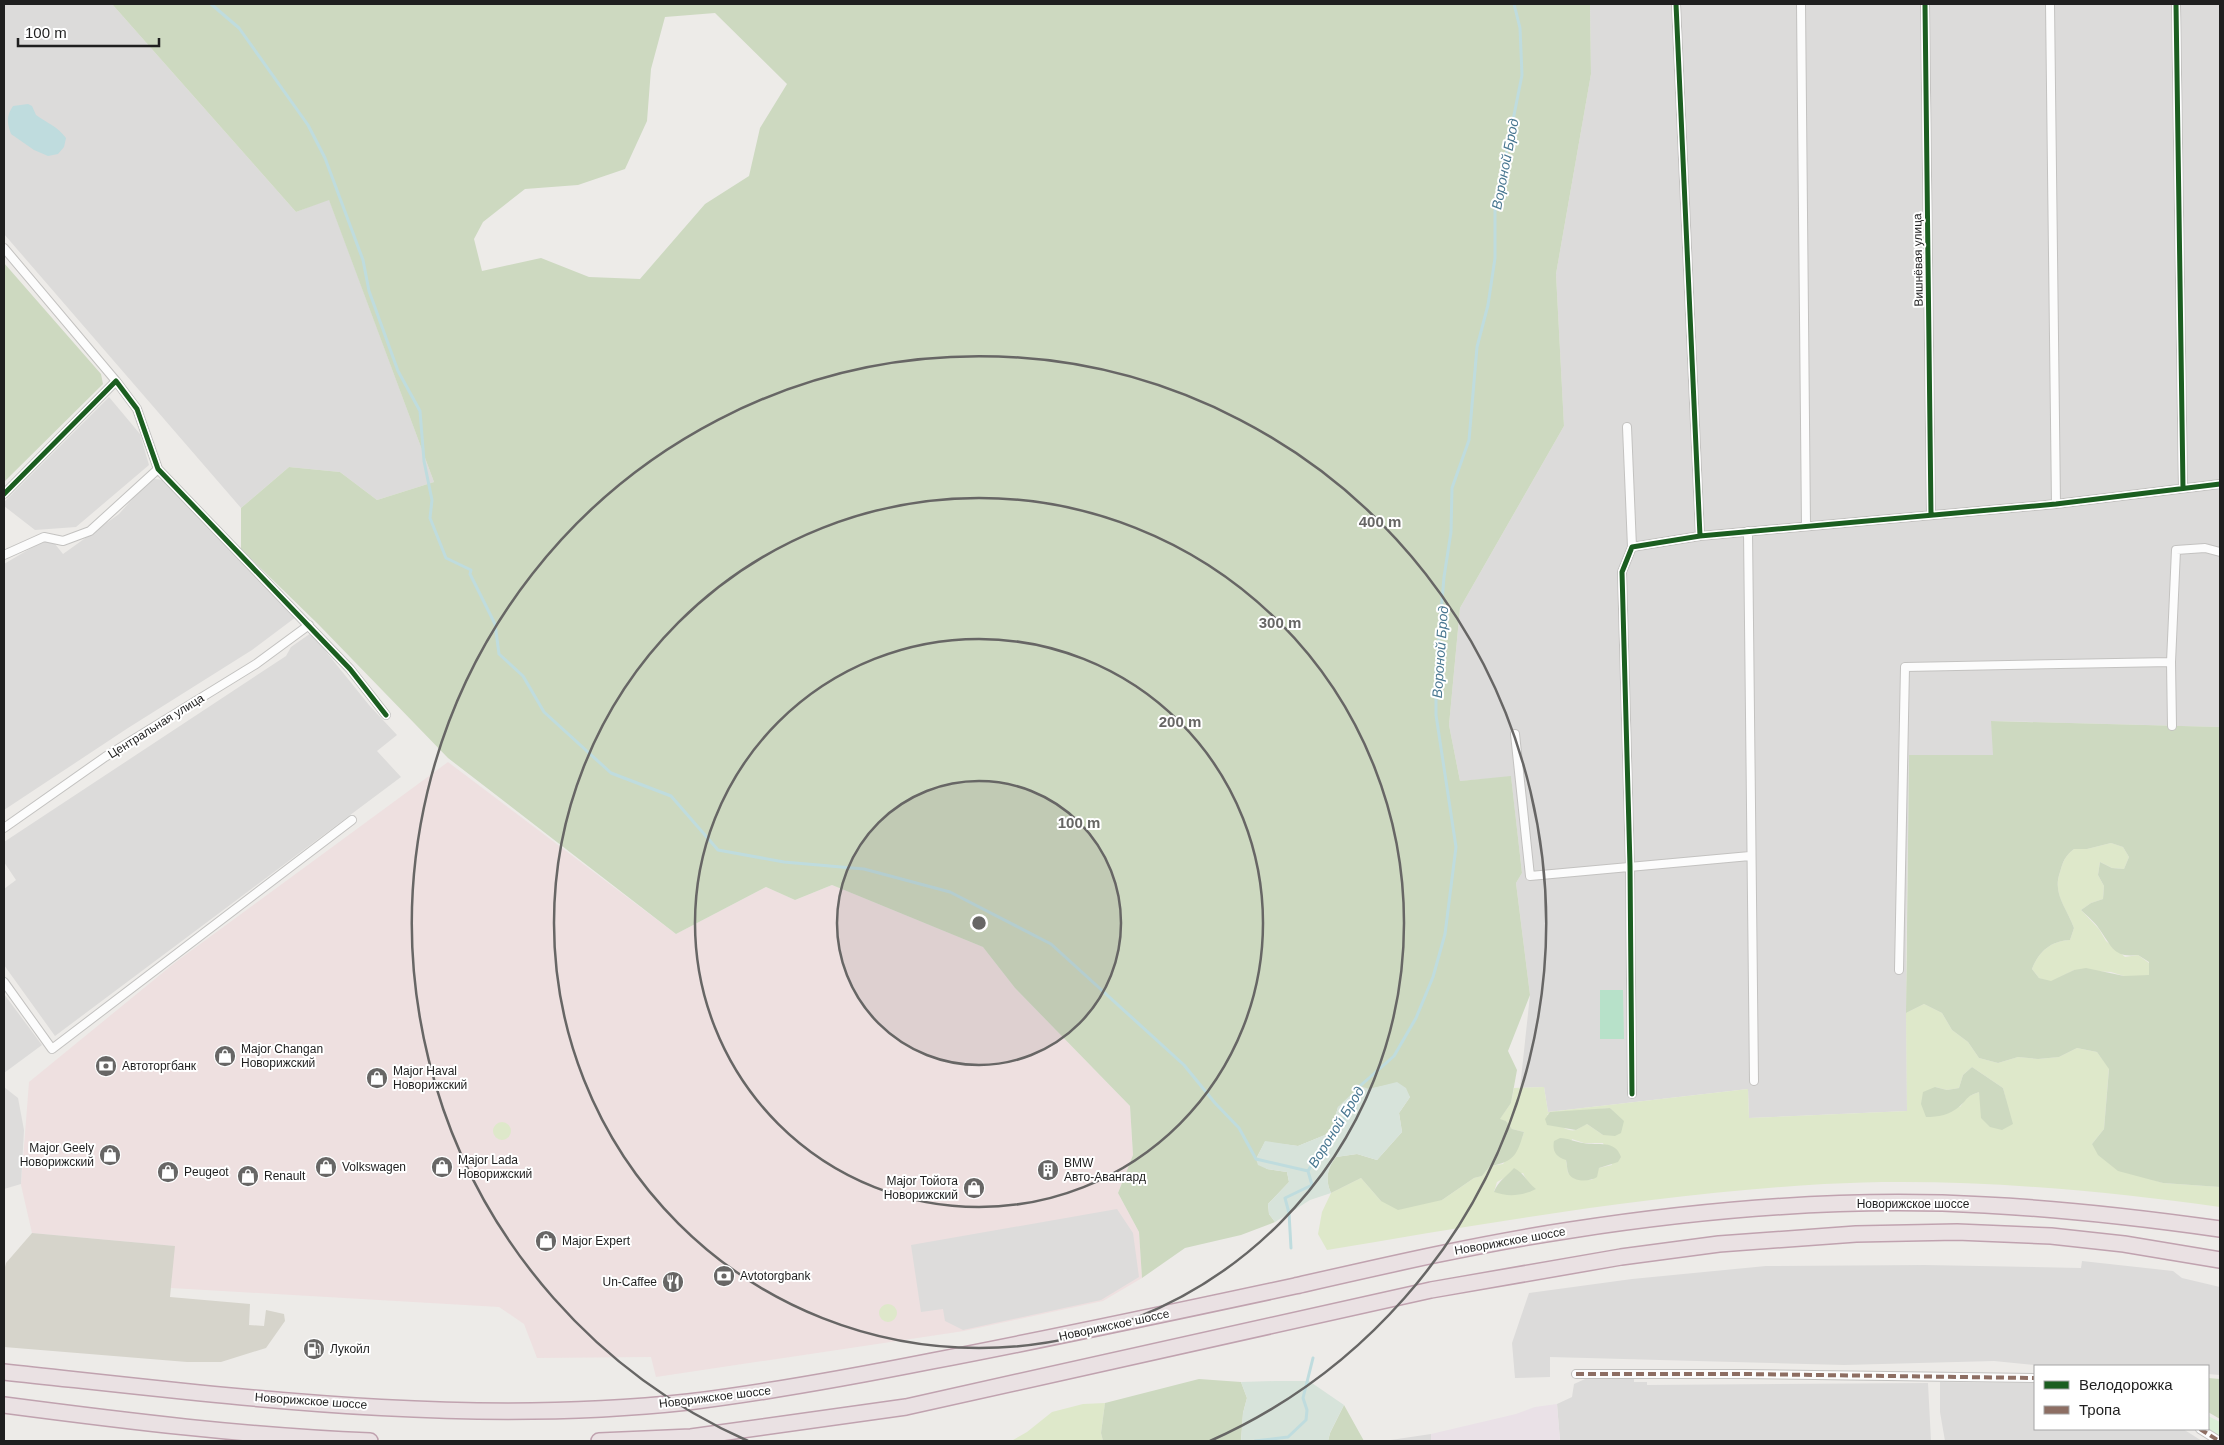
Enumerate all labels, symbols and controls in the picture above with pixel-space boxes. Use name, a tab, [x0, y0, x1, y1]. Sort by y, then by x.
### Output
scale bar	[18, 15, 159, 47]
text: 100 m	[25, 24, 67, 41]
water label: Вороной Брод	[1488, 117, 1522, 211]
street label: Вишнёвая улица	[1910, 213, 1926, 307]
text: 400 m	[1359, 513, 1401, 530]
water label: Вороной Брод	[1429, 605, 1451, 699]
text: 300 m	[1259, 614, 1301, 631]
street label: Центральная улица	[105, 691, 207, 761]
text: 200 m	[1159, 713, 1201, 730]
text: 100 m	[1058, 814, 1100, 831]
centre of rings	[970, 914, 988, 932]
place label: Major Changan Новорижский	[241, 1042, 323, 1070]
shop icon: Major Changan Новорижский	[213, 1044, 237, 1068]
bank icon: Автоторгбанк	[94, 1054, 118, 1078]
place label: Автоторгбанк	[122, 1059, 197, 1073]
place label: Major Haval Новорижский	[393, 1064, 467, 1092]
shop icon: Major Haval Новорижский	[365, 1066, 389, 1090]
water label: Вороной Брод	[1305, 1083, 1367, 1170]
place label: Major Geely Новорижский	[20, 1141, 94, 1169]
shop icon: Major Geely Новорижский	[98, 1143, 122, 1167]
place label: Major Lada Новорижский	[458, 1153, 532, 1181]
shop icon: Volkswagen	[314, 1155, 338, 1179]
shop icon: Major Lada Новорижский	[430, 1155, 454, 1179]
place label: BMW Авто-Авангард	[1064, 1156, 1146, 1184]
building icon: BMW Авто-Авангард	[1036, 1158, 1060, 1182]
shop icon: Peugeot	[156, 1160, 180, 1184]
place label: Volkswagen	[342, 1160, 406, 1174]
shop icon: Renault	[236, 1164, 260, 1188]
place label: Peugeot	[184, 1165, 229, 1179]
place label: Renault	[264, 1169, 306, 1183]
place label: Major Тойота Новорижский	[884, 1174, 958, 1202]
shop icon: Major Тойота Новорижский	[962, 1176, 986, 1200]
street label: Новорижское шоссе	[1857, 1197, 1970, 1211]
street label: Новорижское шоссе	[1453, 1224, 1567, 1258]
shop icon: Major Expert	[534, 1229, 558, 1253]
place label: Major Expert	[562, 1234, 631, 1248]
bank icon: Avtotorgbank	[712, 1264, 736, 1288]
place label: Avtotorgbank	[740, 1269, 811, 1283]
restaurant icon: Un-Caffee	[661, 1270, 685, 1294]
place label: Un-Caffee	[603, 1275, 657, 1289]
street label: Новорижское шоссе	[1057, 1306, 1171, 1344]
fuel station icon: Лукойл	[302, 1337, 326, 1361]
place label: Лукойл	[330, 1342, 370, 1356]
legend	[2034, 1365, 2209, 1430]
text: Велодорожка	[2079, 1376, 2173, 1393]
street label: Новорижское шоссе	[658, 1383, 772, 1411]
street label: Новорижское шоссе	[254, 1390, 368, 1412]
text: Тропа	[2079, 1401, 2121, 1418]

